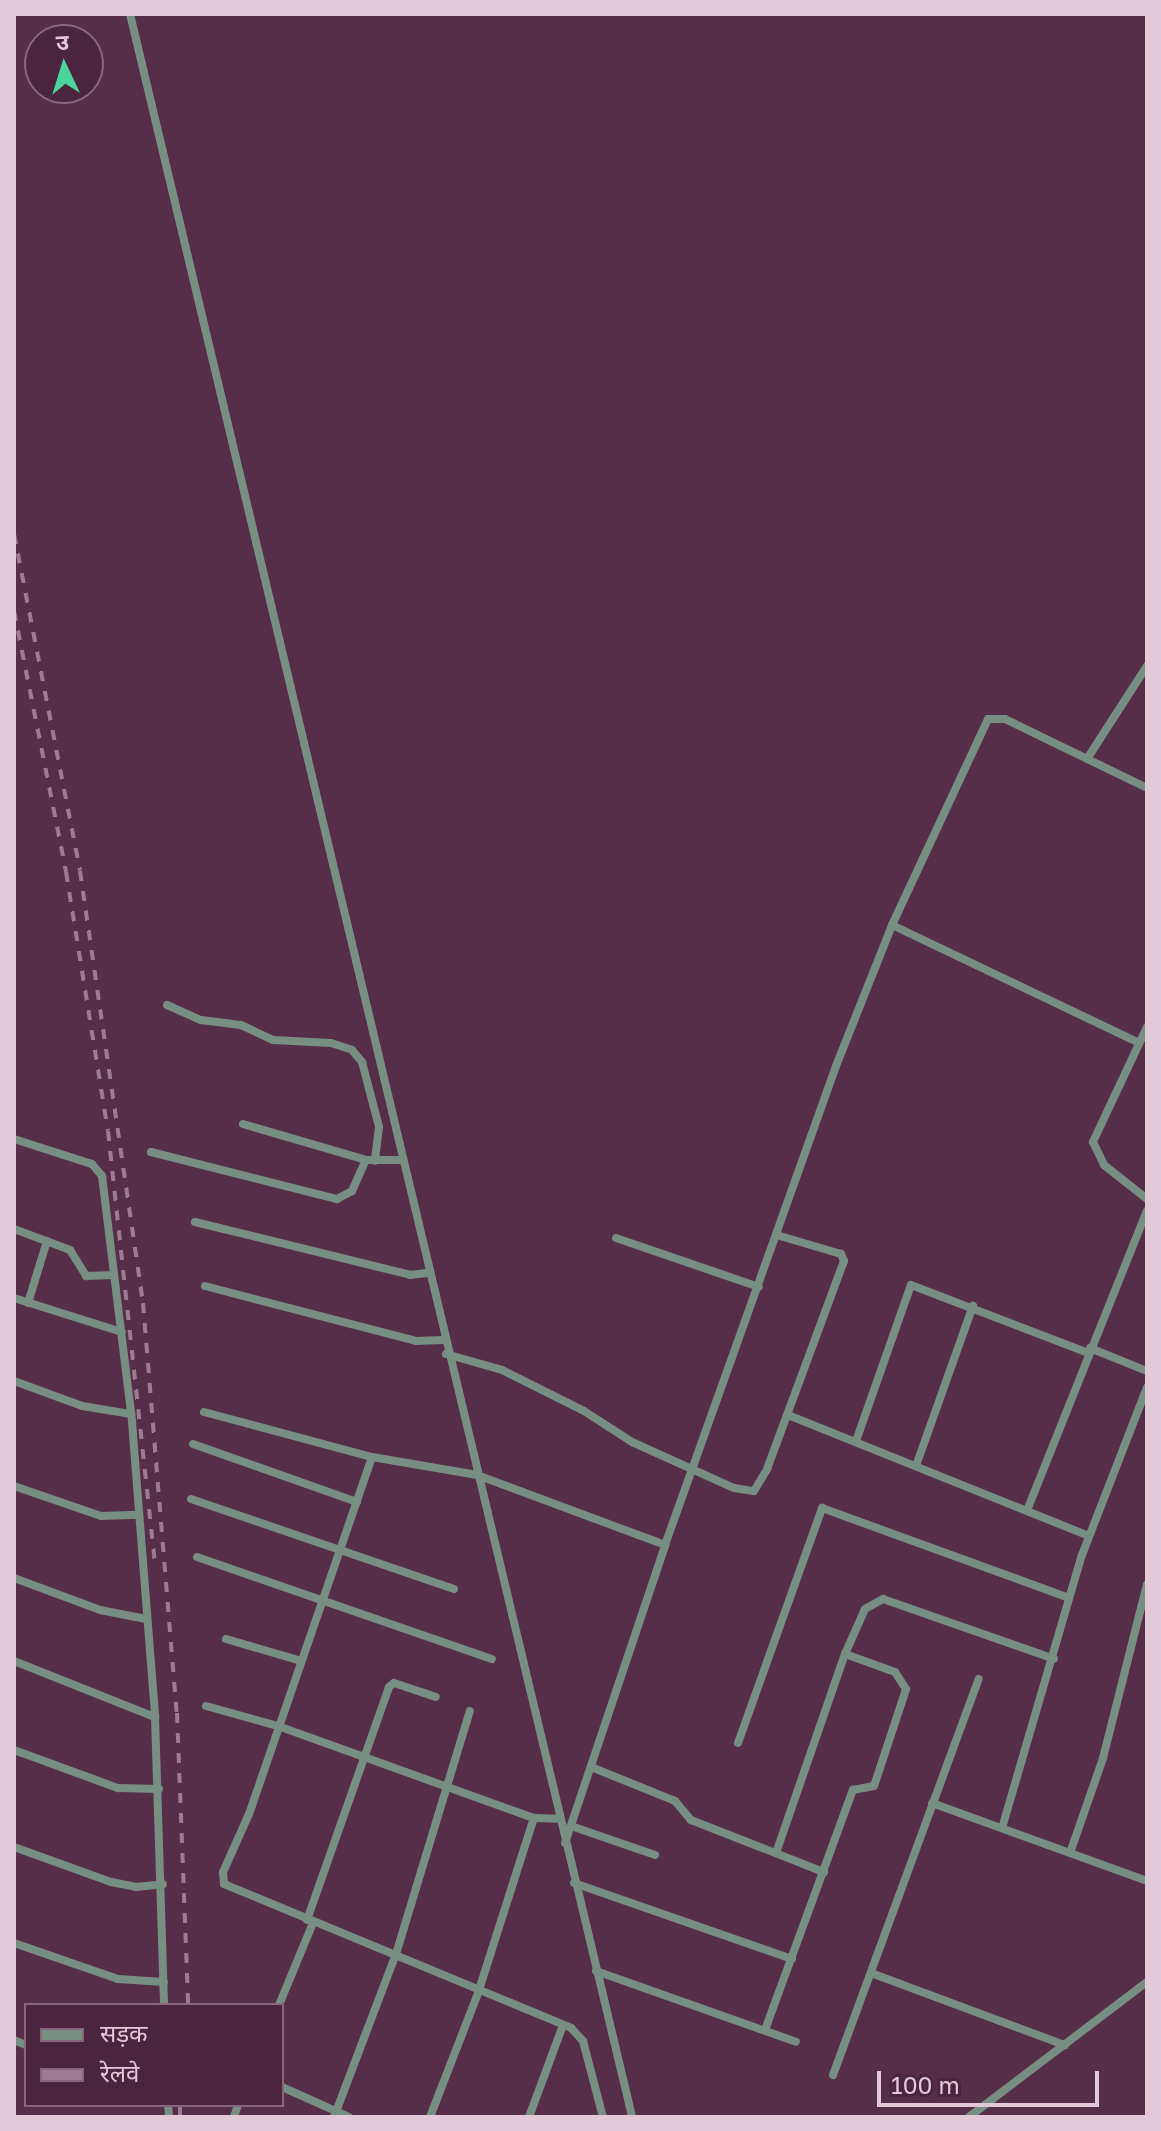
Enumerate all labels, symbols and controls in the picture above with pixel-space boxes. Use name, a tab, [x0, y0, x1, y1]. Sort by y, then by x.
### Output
north arrow	[24, 24, 104, 104]
text: उ	[55, 28, 70, 55]
legend	[24, 2003, 284, 2107]
text: सड़क	[100, 2018, 148, 2047]
scale bar	[881, 2055, 1103, 2105]
text: रेलवे	[100, 2058, 139, 2087]
text: 100 m	[891, 2070, 960, 2099]

